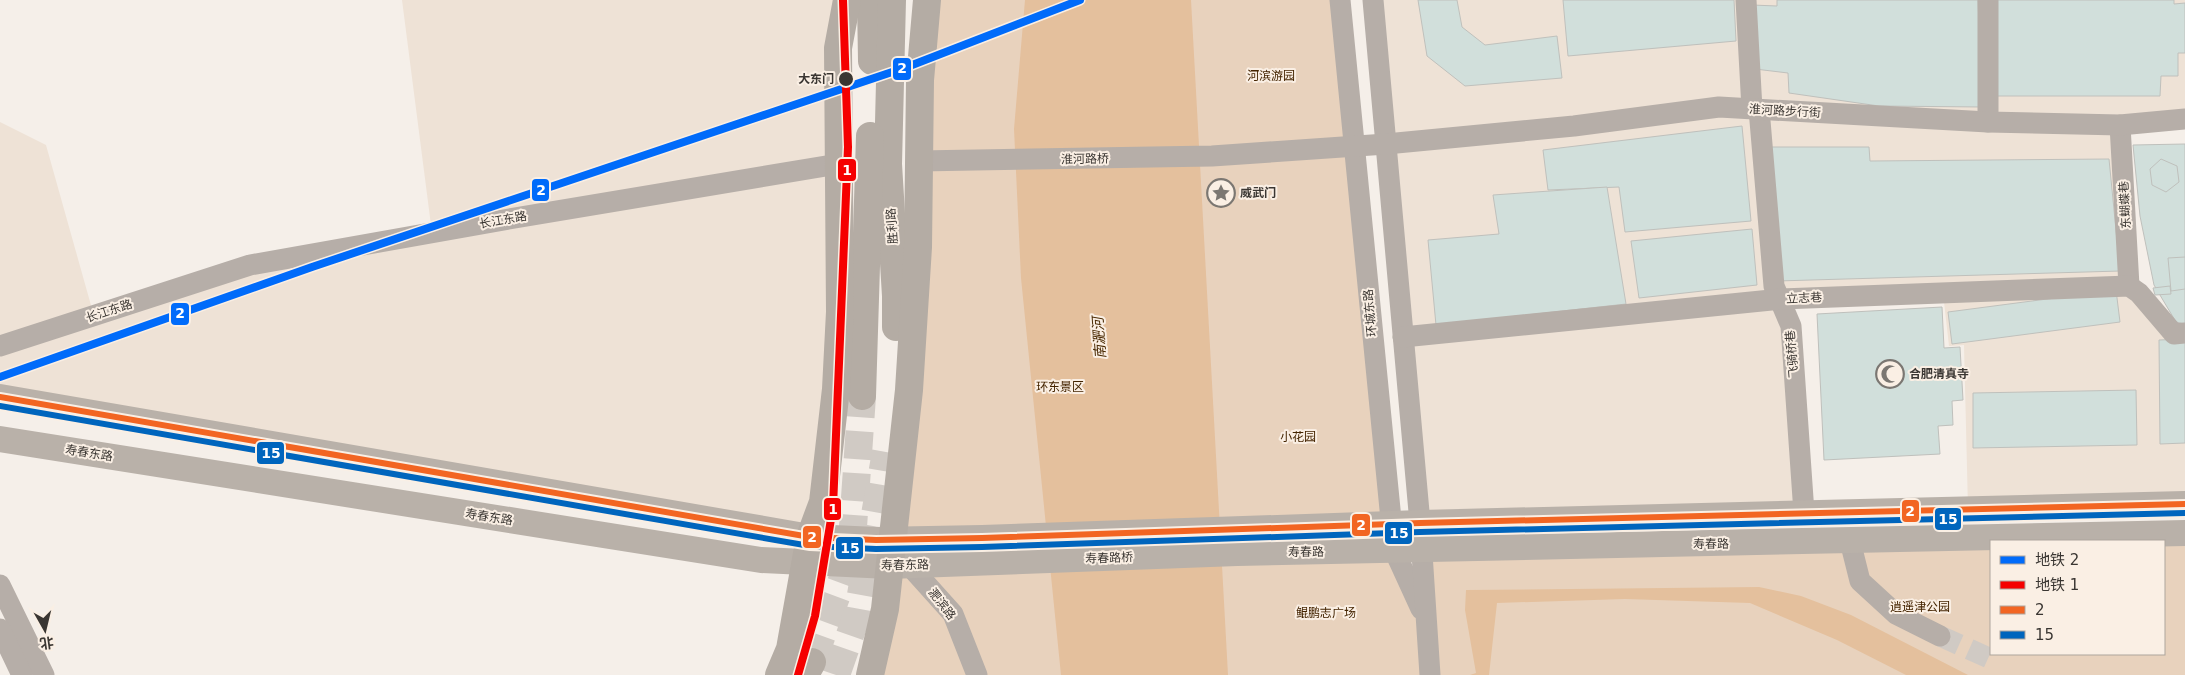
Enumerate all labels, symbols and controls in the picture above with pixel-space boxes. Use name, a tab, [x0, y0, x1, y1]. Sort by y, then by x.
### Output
line badge: 2	[892, 57, 912, 81]
text: 2	[897, 60, 907, 76]
park label: 河滨游园	[1247, 69, 1295, 83]
marker: 大东门	[837, 70, 855, 88]
place label: 大东门	[798, 72, 834, 86]
street label: 淮河路步行街	[1749, 102, 1821, 120]
street label: 淮河路桥	[1061, 152, 1109, 166]
line badge: 1	[837, 158, 857, 182]
text: 1	[842, 162, 852, 178]
line badge: 2	[531, 178, 550, 202]
place icon: 威武门	[1206, 178, 1236, 208]
street label: 东蝴蝶巷	[2117, 181, 2133, 229]
text: 2	[536, 182, 546, 198]
place label: 威武门	[1240, 186, 1276, 200]
street label: 胜利路	[884, 208, 900, 244]
street label: 长江东路	[478, 209, 528, 231]
street label: 环城东路	[1361, 288, 1379, 338]
street label: 立志巷	[1786, 290, 1822, 306]
street label: 长江东路	[84, 297, 134, 325]
line badge: 2	[170, 302, 190, 326]
text: 2	[175, 305, 185, 321]
water label: 南淝河	[1089, 314, 1108, 360]
street label: 飞骑桥巷	[1783, 329, 1801, 379]
mosque icon: 合肥清真寺	[1875, 359, 1905, 389]
place label: 合肥清真寺	[1909, 367, 1969, 381]
park label: 环东景区	[1036, 380, 1084, 394]
park label: 小花园	[1280, 430, 1316, 444]
line badge: 15	[256, 441, 285, 465]
street label: 寿春东路	[64, 442, 114, 464]
text: 15	[261, 445, 281, 461]
line badge: 1	[823, 497, 842, 521]
line badge: 2	[1901, 499, 1920, 523]
text: 1	[828, 501, 838, 517]
text: 2	[1905, 503, 1915, 519]
street label: 寿春东路	[464, 506, 514, 528]
line badge: 15	[1934, 507, 1962, 531]
text: 15	[1938, 511, 1958, 527]
line badge: 2	[1351, 513, 1371, 537]
text: 2	[1356, 517, 1366, 533]
line badge: 15	[1384, 521, 1413, 545]
line badge: 2	[802, 525, 822, 549]
text: 15	[1389, 525, 1409, 541]
text: 2	[807, 529, 817, 545]
line badge: 15	[835, 536, 864, 560]
street label: 寿春路	[1693, 537, 1729, 551]
text: 15	[840, 540, 860, 556]
legend	[1990, 540, 2165, 655]
street label: 寿春路	[1288, 545, 1324, 559]
street label: 寿春路桥	[1085, 550, 1133, 566]
text: 地铁 2	[2035, 551, 2079, 569]
street label: 寿春东路	[881, 558, 929, 572]
text: 地铁 1	[2035, 576, 2079, 594]
street label: 淝滨路	[925, 586, 959, 622]
park label: 逍遥津公园	[1890, 600, 1950, 614]
text: 2	[2035, 601, 2045, 619]
north arrow	[20, 605, 70, 655]
park label: 鲲鹏志广场	[1296, 606, 1356, 620]
text: 15	[2035, 626, 2054, 644]
text: 北	[39, 634, 55, 652]

